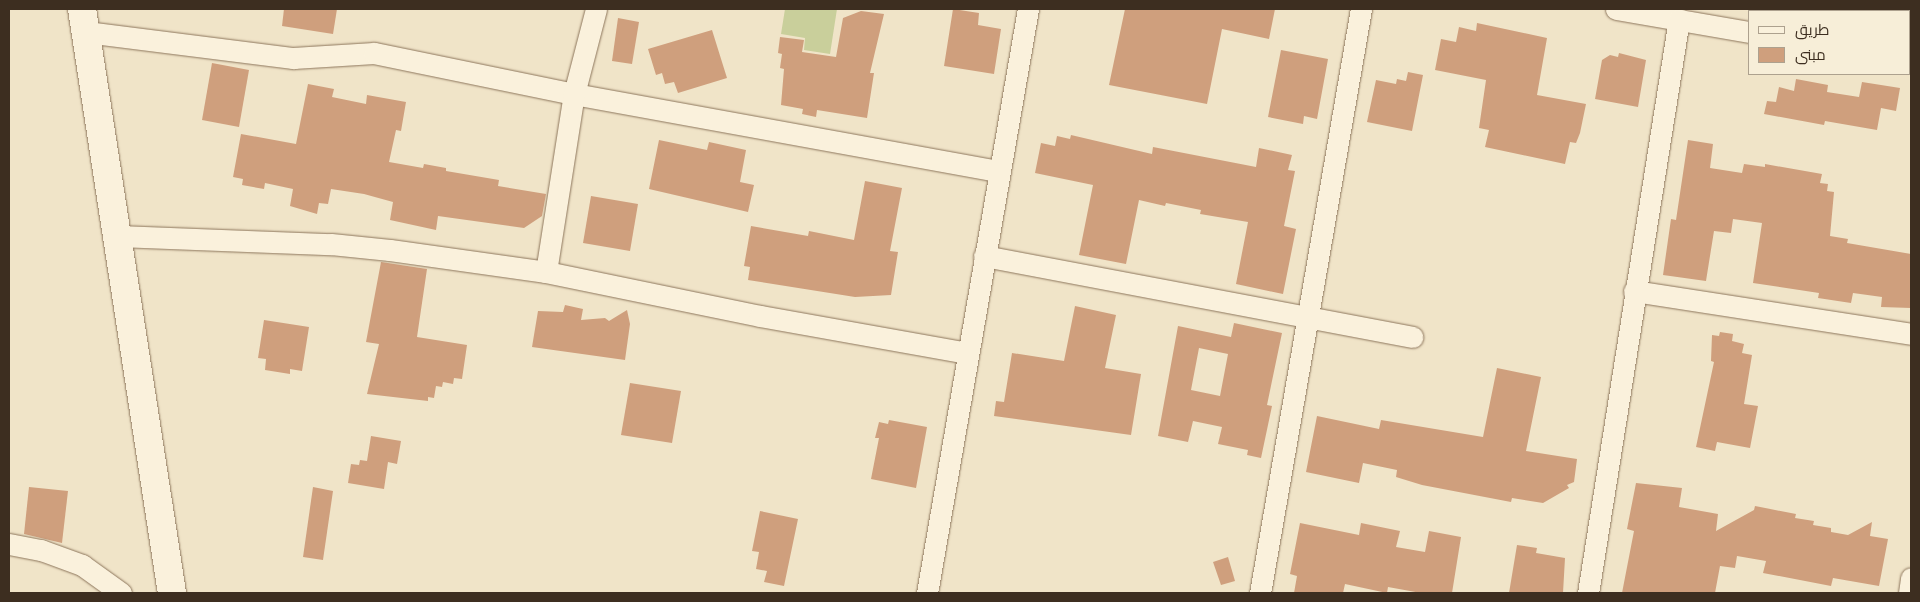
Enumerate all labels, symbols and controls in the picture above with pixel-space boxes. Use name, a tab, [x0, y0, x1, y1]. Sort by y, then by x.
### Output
legend	[1748, 10, 1910, 75]
text: طريق	[1795, 21, 1829, 39]
text: مبنى	[1795, 46, 1826, 64]

